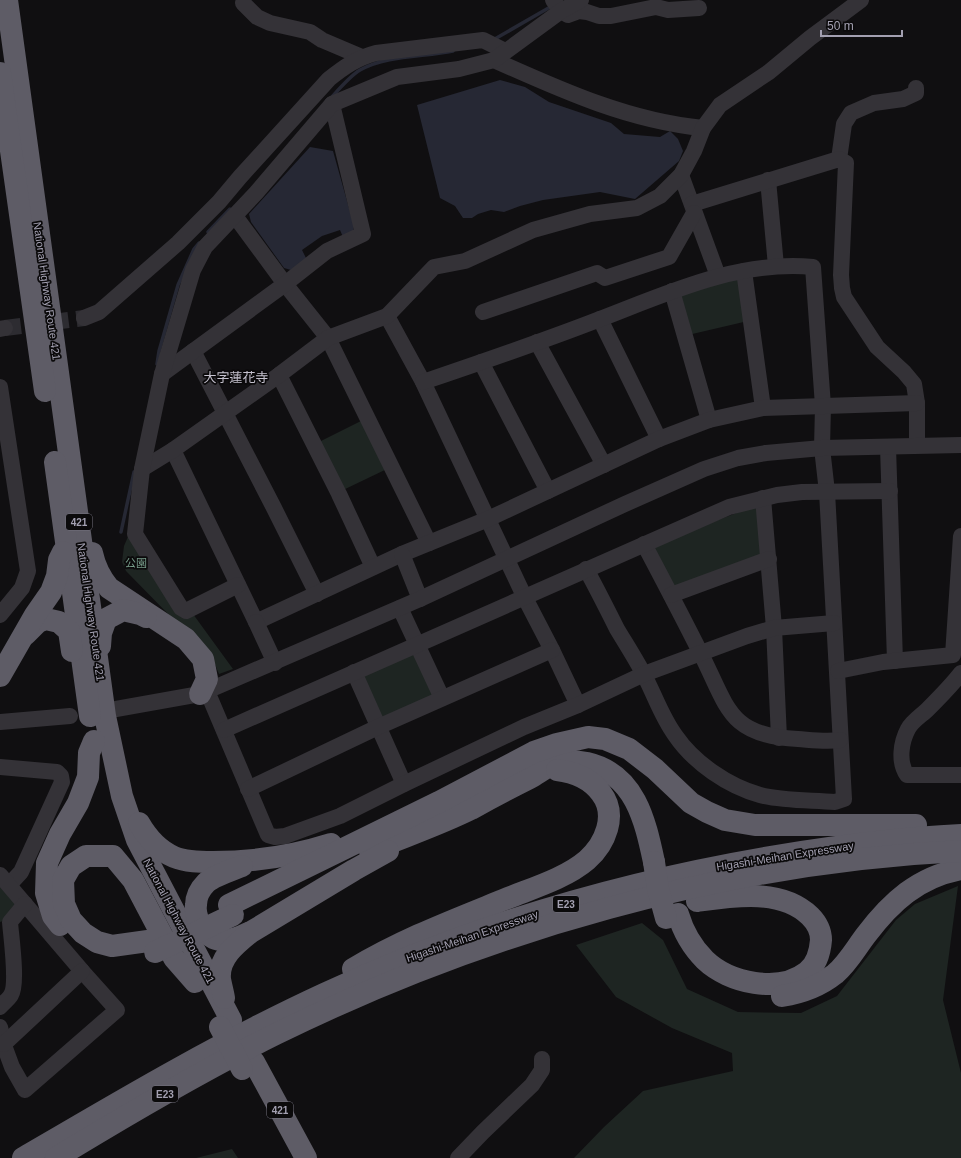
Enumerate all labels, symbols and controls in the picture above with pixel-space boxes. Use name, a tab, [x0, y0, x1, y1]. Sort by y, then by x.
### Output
scale bar	[821, 12, 902, 38]
text: 50 m	[827, 19, 854, 33]
street label: National Highway Route 421	[31, 221, 63, 361]
district label: 大字蓮花寺	[203, 370, 269, 385]
road number: 421	[66, 514, 92, 530]
street label: National Highway Route 421	[75, 542, 107, 682]
park label: 公園	[125, 557, 147, 569]
street label: Higashi-Meihan Expressway	[716, 839, 855, 873]
street label: National Highway Route 421	[141, 857, 217, 985]
road number: E23	[553, 896, 579, 912]
street label: Higashi-Meihan Expressway	[404, 908, 540, 964]
road number: E23	[152, 1086, 178, 1102]
road number: 421	[267, 1102, 293, 1118]

